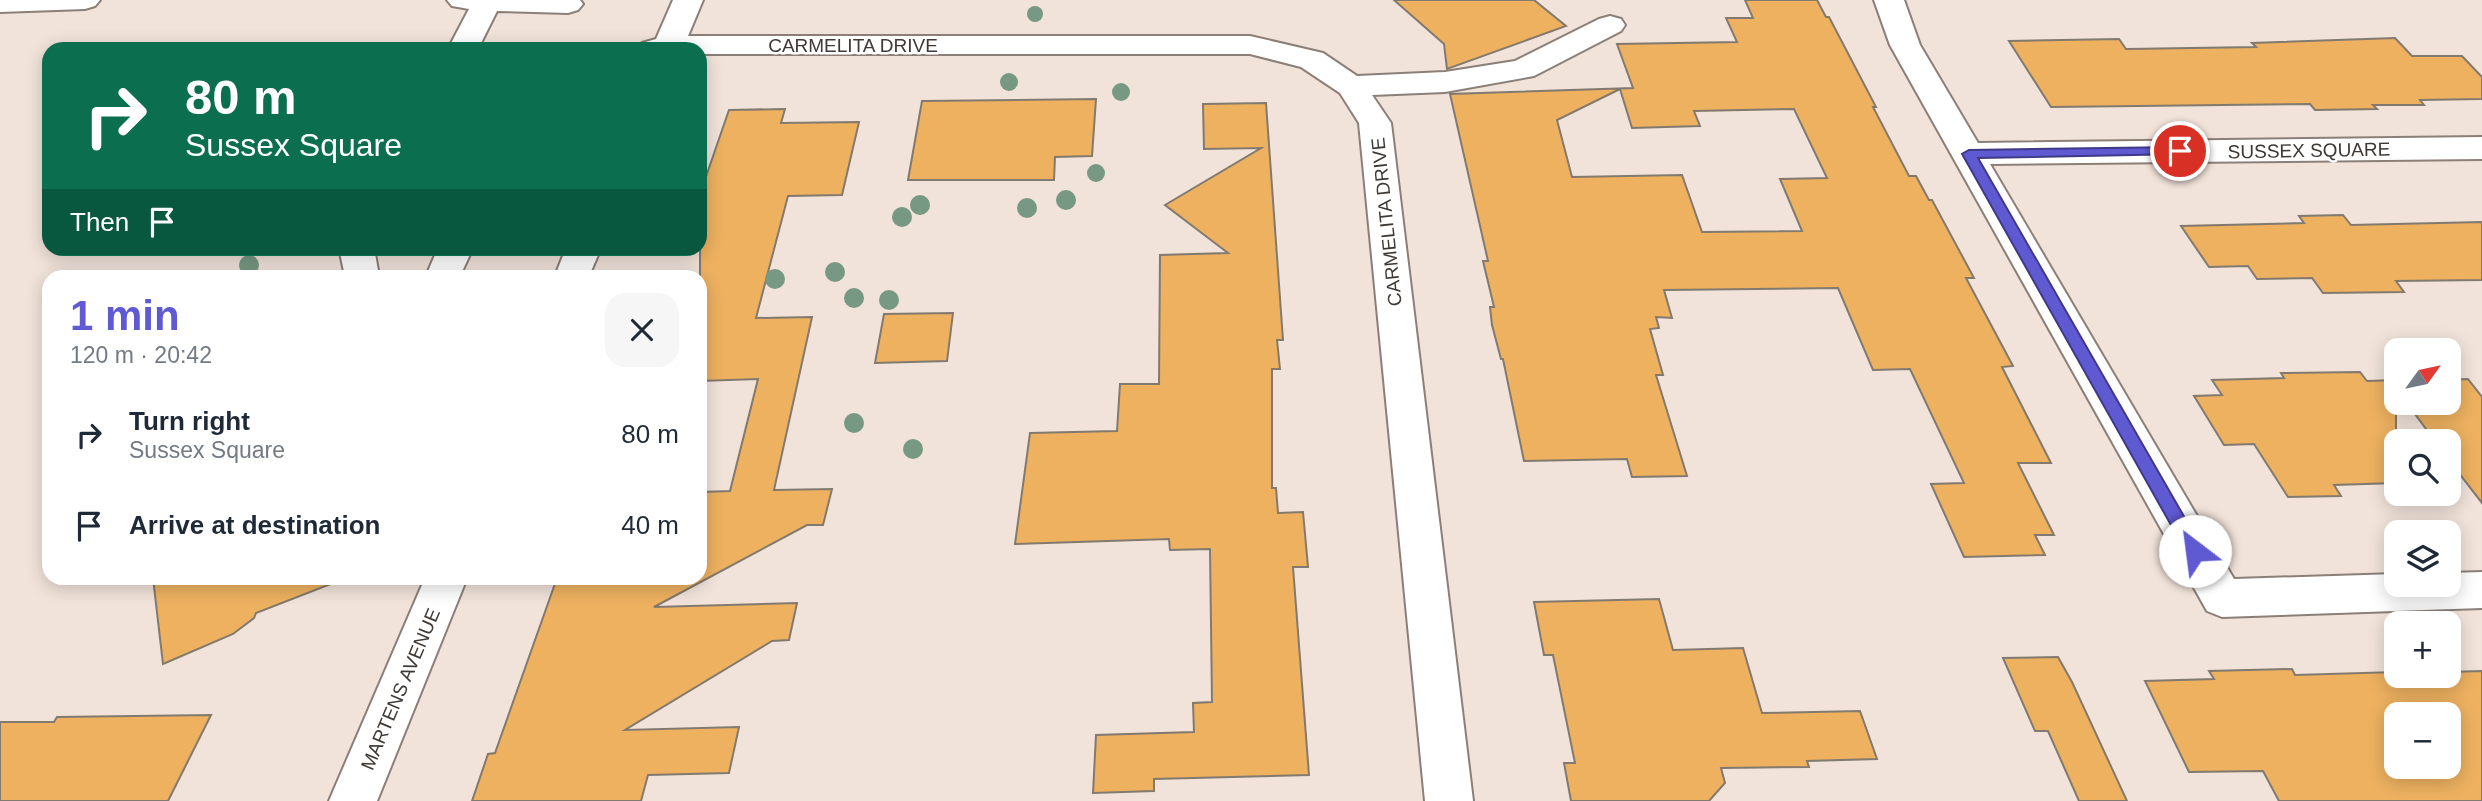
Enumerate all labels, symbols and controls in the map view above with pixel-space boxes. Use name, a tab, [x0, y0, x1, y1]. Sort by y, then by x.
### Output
street label: CARMELITA DRIVE	[768, 35, 938, 56]
icon: right	[70, 70, 161, 161]
text: 80 m	[185, 70, 297, 124]
pin	[2150, 121, 2210, 181]
text: Sussex Square	[185, 127, 402, 163]
icon: arrive	[2161, 132, 2199, 170]
street label: CARMELITA DRIVE	[1367, 136, 1406, 307]
street label: SUSSEX SQUARE	[2228, 139, 2390, 162]
icon: arrive	[143, 203, 181, 241]
text: Then	[70, 207, 129, 237]
text: 1 min	[70, 292, 180, 339]
button: close	[605, 293, 679, 367]
north arrow	[2384, 338, 2460, 415]
map controls	[2384, 338, 2461, 779]
text: 120 m · 20:42	[70, 342, 212, 368]
text: Turn right	[129, 406, 250, 436]
icon: right	[70, 416, 108, 454]
text: 80 m	[621, 419, 679, 449]
button: search	[2384, 429, 2461, 506]
text: Sussex Square	[129, 437, 285, 463]
icon: arrive	[70, 507, 108, 545]
text: Arrive at destination	[129, 510, 380, 540]
text: 40 m	[621, 510, 679, 540]
position arrow	[2158, 514, 2232, 588]
button: layers	[2384, 520, 2461, 597]
street label: MARTENS AVENUE	[357, 605, 444, 773]
button: +	[2384, 611, 2461, 688]
button: −	[2384, 702, 2461, 779]

